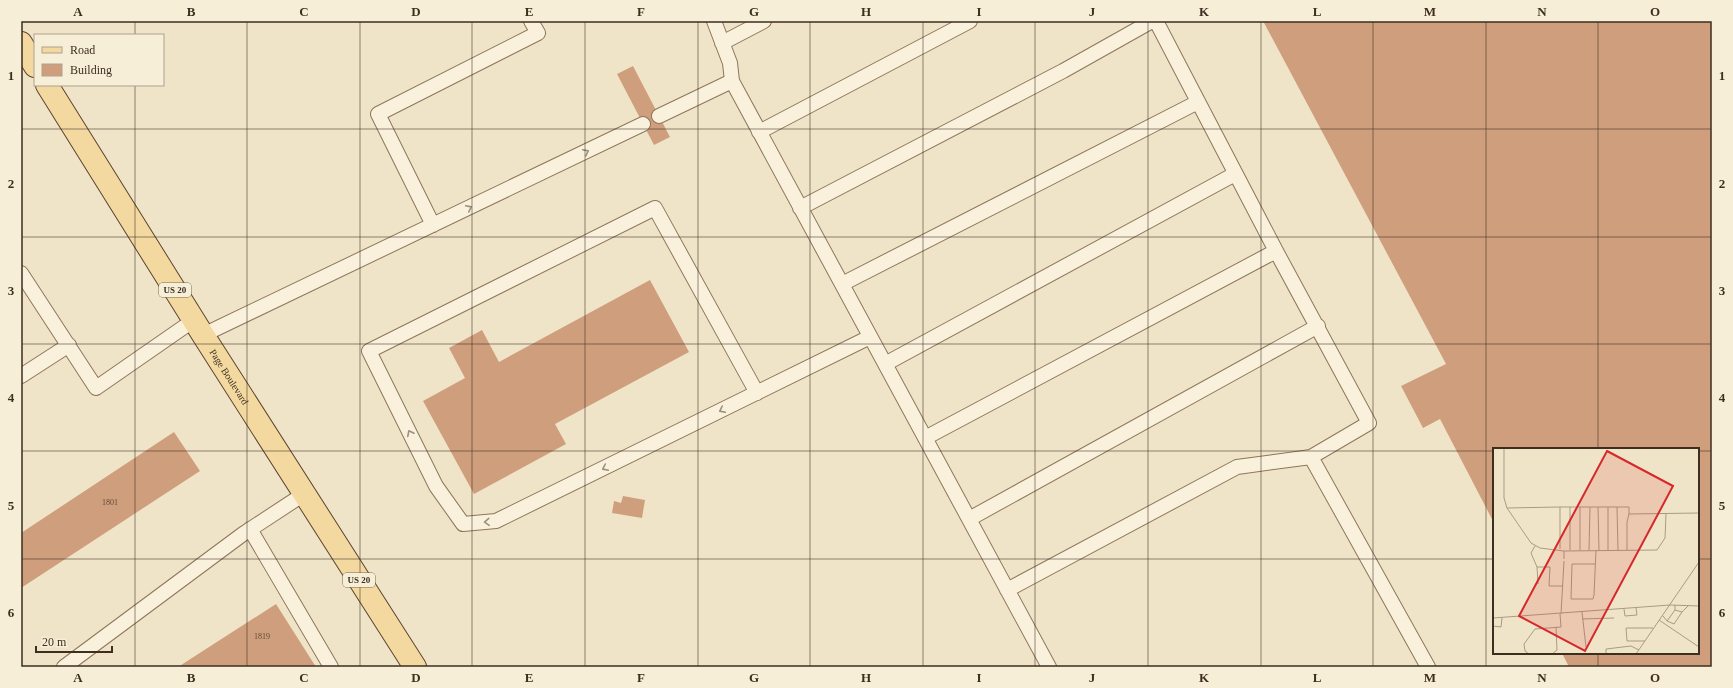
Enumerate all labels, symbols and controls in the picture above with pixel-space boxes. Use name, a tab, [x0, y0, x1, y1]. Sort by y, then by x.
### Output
text: A	[73, 4, 83, 19]
text: B	[187, 4, 196, 19]
text: C	[299, 4, 309, 19]
text: D	[411, 4, 421, 19]
text: E	[525, 4, 533, 19]
text: F	[637, 4, 645, 19]
text: G	[749, 4, 759, 19]
text: H	[861, 4, 871, 19]
text: I	[976, 4, 982, 19]
text: J	[1089, 4, 1096, 19]
text: K	[1199, 4, 1210, 19]
text: L	[1313, 4, 1322, 19]
text: M	[1424, 4, 1436, 19]
text: N	[1537, 4, 1547, 19]
text: O	[1650, 4, 1660, 19]
legend	[34, 34, 164, 86]
text: Road	[70, 43, 95, 57]
text: Building	[70, 63, 112, 77]
text: 1	[8, 68, 14, 83]
text: 1	[1719, 68, 1725, 83]
one-way arrow	[581, 149, 589, 157]
text: 2	[8, 176, 14, 191]
text: 2	[1719, 176, 1725, 191]
one-way arrow	[464, 205, 472, 213]
text: 3	[8, 283, 15, 298]
road number: US 20	[159, 283, 191, 297]
text: 3	[1719, 283, 1726, 298]
street label: Page Boulevard	[208, 347, 251, 406]
text: 4	[8, 390, 15, 405]
text: 4	[1719, 390, 1726, 405]
one-way arrow	[718, 405, 726, 413]
one-way arrow	[407, 430, 415, 437]
inset map	[1493, 448, 1699, 654]
one-way arrow	[602, 463, 609, 471]
text: 5	[8, 498, 15, 513]
house number: 1801	[102, 498, 118, 507]
text: 5	[1719, 498, 1726, 513]
one-way arrow	[484, 517, 491, 526]
road number: US 20	[343, 573, 375, 587]
text: 6	[8, 605, 15, 620]
text: 6	[1719, 605, 1726, 620]
scale bar	[36, 628, 112, 654]
house number: 1819	[254, 632, 270, 641]
text: 20 m	[42, 635, 67, 649]
text: A	[73, 670, 83, 685]
text: B	[187, 670, 196, 685]
text: C	[299, 670, 309, 685]
text: D	[411, 670, 421, 685]
text: E	[525, 670, 533, 685]
text: F	[637, 670, 645, 685]
text: G	[749, 670, 759, 685]
text: H	[861, 670, 871, 685]
text: I	[976, 670, 982, 685]
text: J	[1089, 670, 1096, 685]
text: K	[1199, 670, 1210, 685]
text: L	[1313, 670, 1322, 685]
text: M	[1424, 670, 1436, 685]
text: N	[1537, 670, 1547, 685]
text: O	[1650, 670, 1660, 685]

